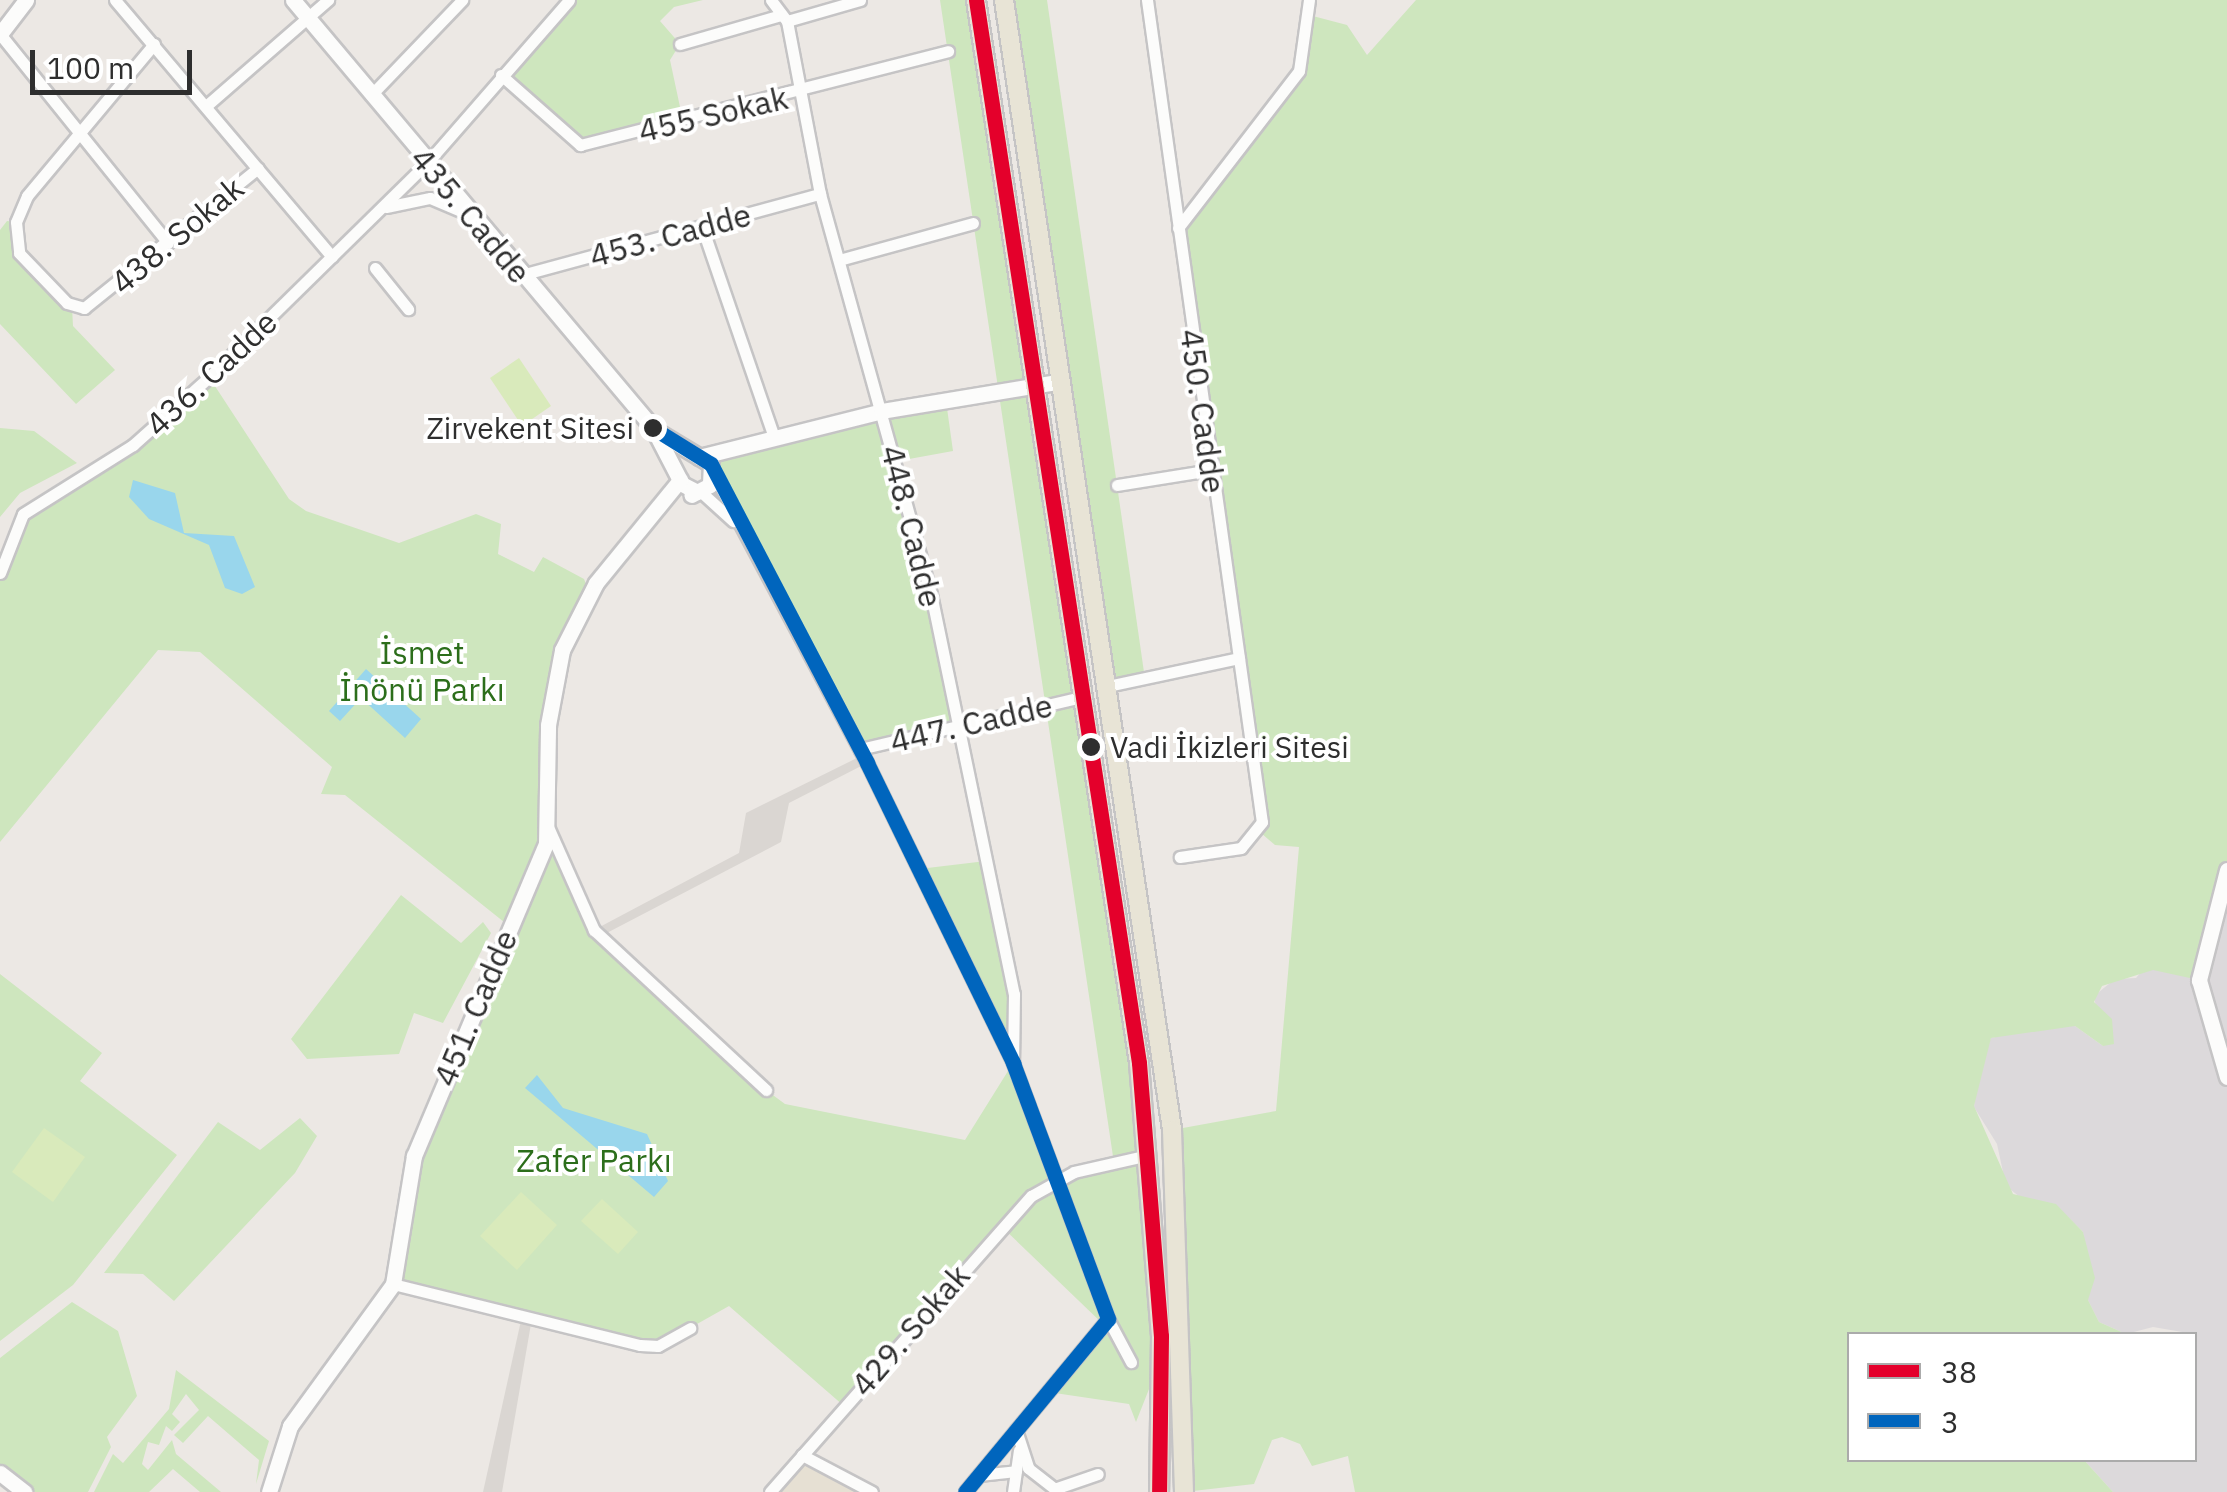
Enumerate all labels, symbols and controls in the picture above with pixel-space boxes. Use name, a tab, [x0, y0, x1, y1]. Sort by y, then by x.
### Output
scale bar	[35, 30, 198, 92]
text: 100 m	[47, 48, 134, 87]
street label: 455 Sokak	[634, 78, 792, 150]
street label: 435. Cadde	[403, 139, 539, 291]
street label: 438. Sokak	[103, 169, 251, 301]
street label: 453. Cadde	[585, 195, 755, 275]
street label: 436. Cadde	[137, 303, 285, 443]
street label: 450. Cadde	[1172, 326, 1234, 496]
place label: Zirvekent Sitesi	[426, 410, 634, 446]
marker: Zirvekent Sitesi	[643, 418, 663, 438]
street label: 448. Cadde	[873, 441, 951, 611]
park label: İsmet İnönü Parkı	[339, 634, 505, 709]
street label: 447. Cadde	[886, 686, 1056, 760]
place label: Vadi İkizleri Sitesi	[1110, 729, 1349, 765]
marker: Vadi İkizleri Sitesi	[1081, 737, 1101, 757]
street label: 451. Cadde	[425, 924, 525, 1092]
park label: Zafer Parkı	[516, 1141, 672, 1179]
street label: 429. Sokak	[843, 1257, 977, 1403]
legend	[1847, 1332, 2197, 1462]
text: 38	[1941, 1352, 1977, 1391]
text: 3	[1941, 1402, 1959, 1441]

